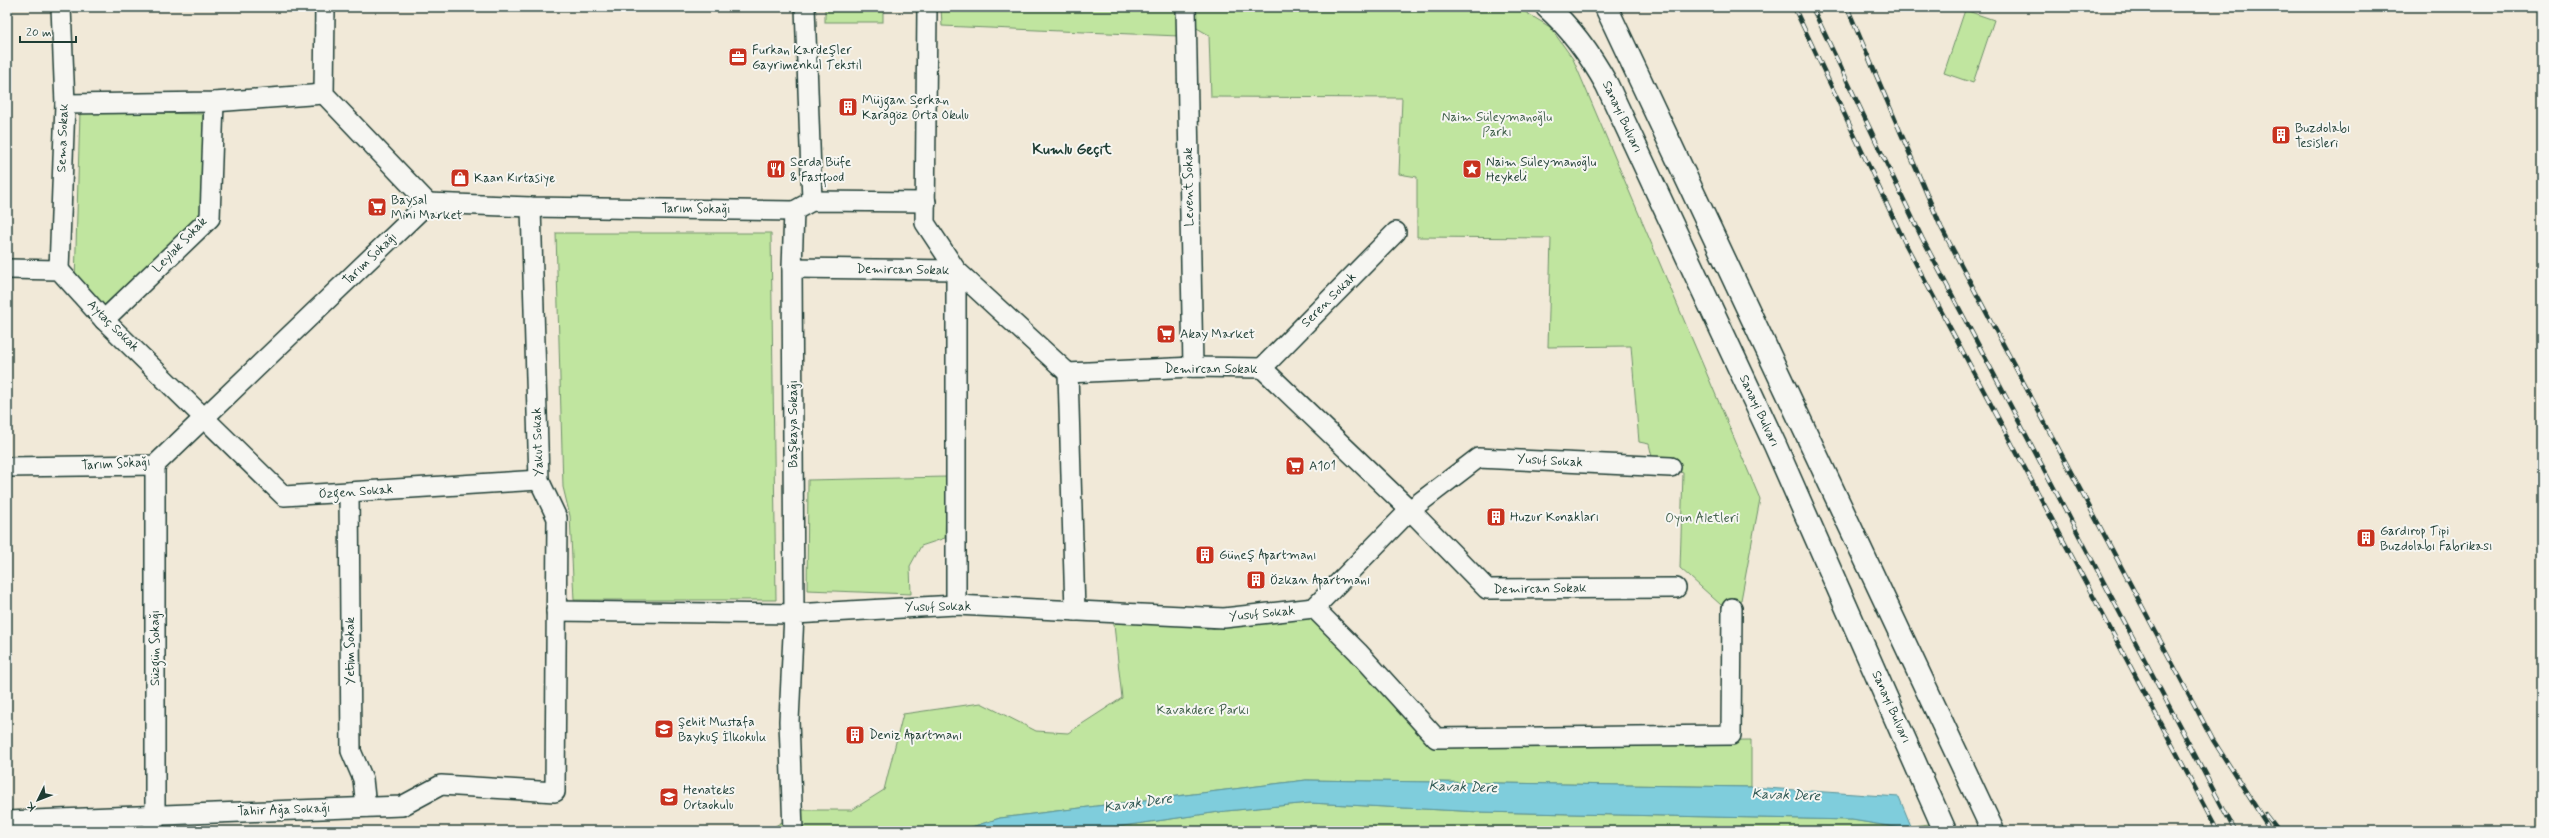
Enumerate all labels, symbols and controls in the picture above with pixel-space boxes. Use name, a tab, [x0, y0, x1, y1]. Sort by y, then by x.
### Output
scale bar	[20, 18, 76, 44]
text: 20 m	[26, 25, 52, 41]
place label: Furkan Kardeşler Gayrimenkul Tekstil	[752, 42, 862, 74]
office icon: Furkan Kardeşler Gayrimenkul Tekstil	[727, 46, 749, 68]
street label: Sanayi Bulvarı	[1598, 78, 1646, 156]
place label: Müjgan Serkan Karagöz Orta Okulu	[862, 92, 969, 125]
building icon: Müjgan Serkan Karagöz Orta Okulu	[837, 96, 859, 118]
street label: Sema Sokak	[53, 103, 73, 173]
park label: Naim Süleymanoğlu Parkı	[1442, 109, 1552, 141]
place label: Buzdolabı Tesisleri	[2295, 120, 2350, 152]
building icon: Buzdolabı Tesisleri	[2270, 124, 2292, 146]
district label: Kumlu Geçit	[1032, 140, 1113, 160]
street label: Levent Sokak	[1180, 147, 1198, 227]
place label: Serda Büfe & Fastfood	[790, 154, 851, 188]
place label: Naim Süleymanoğlu Heykeli	[1486, 154, 1597, 186]
restaurant icon: Serda Büfe & Fastfood	[765, 158, 787, 180]
place icon: Naim Süleymanoğlu Heykeli	[1461, 158, 1483, 180]
shop icon: Kaan Kırtasiye	[449, 167, 471, 189]
place label: Kaan Kırtasiye	[474, 170, 555, 187]
place label: Baysal Mini Market	[391, 192, 462, 224]
supermarket icon: Baysal Mini Market	[366, 196, 388, 218]
street label: Tarım Sokağı	[661, 200, 731, 218]
street label: Leylak Sokak	[149, 213, 211, 277]
street label: Tarım Sokağı	[339, 229, 401, 289]
street label: Demircan Sokak	[856, 261, 950, 279]
street label: Seren Sokak	[1298, 268, 1361, 331]
street label: Aytaç Sokak	[83, 296, 143, 356]
supermarket icon: Akay Market	[1155, 323, 1177, 345]
place label: Akay Market	[1180, 326, 1255, 343]
street label: Demircan Sokak	[1164, 361, 1258, 378]
street label: Sanayi Bulvarı	[1735, 372, 1783, 450]
street label: Başkaya Sokağı	[785, 380, 802, 468]
street label: Yakut Sokak	[528, 407, 548, 477]
street label: Yusuf Sokak	[1517, 451, 1584, 471]
street label: Tarım Sokağı	[81, 454, 151, 474]
supermarket icon: A101	[1284, 455, 1306, 477]
place label: A101	[1309, 458, 1336, 475]
street label: Özgen Sokak	[318, 481, 395, 505]
building icon: Huzur Konakları	[1485, 506, 1507, 528]
place label: Huzur Konakları	[1510, 509, 1599, 526]
park label: Oyun Aletleri	[1665, 510, 1739, 527]
place label: Gardırop Tipi Buzdolabı Fabrikası	[2380, 523, 2493, 555]
building icon: Gardırop Tipi Buzdolabı Fabrikası	[2355, 527, 2377, 549]
building icon: Güneş Apartmanı	[1194, 544, 1216, 566]
place label: Güneş Apartmanı	[1219, 547, 1317, 565]
building icon: Özkan Apartmanı	[1245, 569, 1267, 591]
place label: Özkan Apartmanı	[1270, 572, 1370, 590]
street label: Demircan Sokak	[1493, 580, 1587, 598]
street label: Yusuf Sokak	[905, 598, 972, 616]
street label: Yusuf Sokak	[1228, 602, 1296, 626]
street label: Süzgün Sokağı	[147, 610, 166, 686]
street label: Yetim Sokak	[342, 617, 359, 685]
street label: Sanayi Bulvarı	[1867, 668, 1915, 746]
park label: Kavakdere Parkı	[1157, 702, 1249, 719]
place label: Şehit Mustafa Baykuş İlkokulu	[678, 714, 766, 746]
school or university icon: Şehit Mustafa Baykuş İlkokulu	[653, 718, 675, 740]
building icon: Deniz Apartmanı	[844, 724, 866, 746]
place label: Deniz Apartmanı	[869, 727, 962, 745]
water label: Kavak Dere	[1428, 777, 1499, 797]
north arrow	[18, 780, 58, 820]
place label: Henateks Ortaokulu	[683, 782, 735, 814]
water label: Kavak Dere	[1751, 785, 1822, 805]
school or university icon: Henateks Ortaokulu	[658, 786, 680, 808]
water label: Kavak Dere	[1103, 789, 1174, 817]
text: K	[23, 798, 39, 814]
street label: Tahir Ağa Sokağı	[237, 800, 331, 820]

